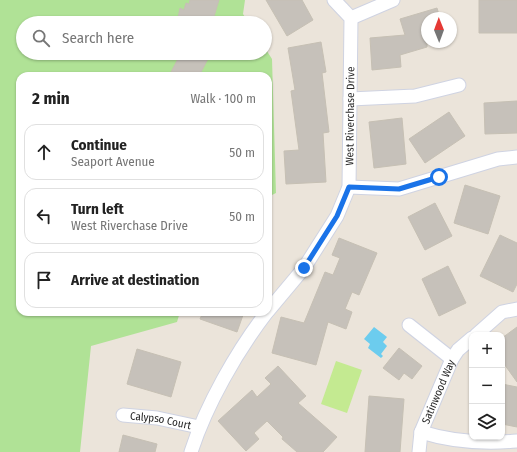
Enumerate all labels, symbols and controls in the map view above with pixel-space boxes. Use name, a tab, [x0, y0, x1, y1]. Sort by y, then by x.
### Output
north arrow	[421, 12, 457, 48]
search box	[16, 16, 272, 60]
icon: search	[30, 27, 52, 49]
text: Search here	[62, 29, 134, 47]
street label: West Riverchase Drive	[343, 66, 357, 166]
text: 2 min	[32, 88, 70, 109]
text: Walk · 100 m	[190, 91, 256, 106]
text: Continue	[71, 136, 127, 154]
icon: ahead	[33, 141, 55, 163]
text: 50 m	[229, 145, 255, 160]
text: Seaport Avenue	[71, 154, 155, 169]
route start	[430, 168, 448, 186]
text: Turn left	[71, 200, 124, 218]
icon: left	[33, 205, 55, 227]
text: 50 m	[229, 209, 255, 224]
text: West Riverchase Drive	[71, 218, 188, 233]
route end	[295, 259, 313, 277]
icon: arrive	[33, 269, 55, 291]
text: Arrive at destination	[71, 271, 199, 289]
map controls	[469, 332, 505, 440]
button: +	[469, 332, 505, 368]
street label: Satinwood Way	[419, 358, 458, 426]
button: −	[469, 368, 505, 404]
button: layers	[469, 404, 505, 440]
street label: Calypso Court	[129, 410, 193, 432]

